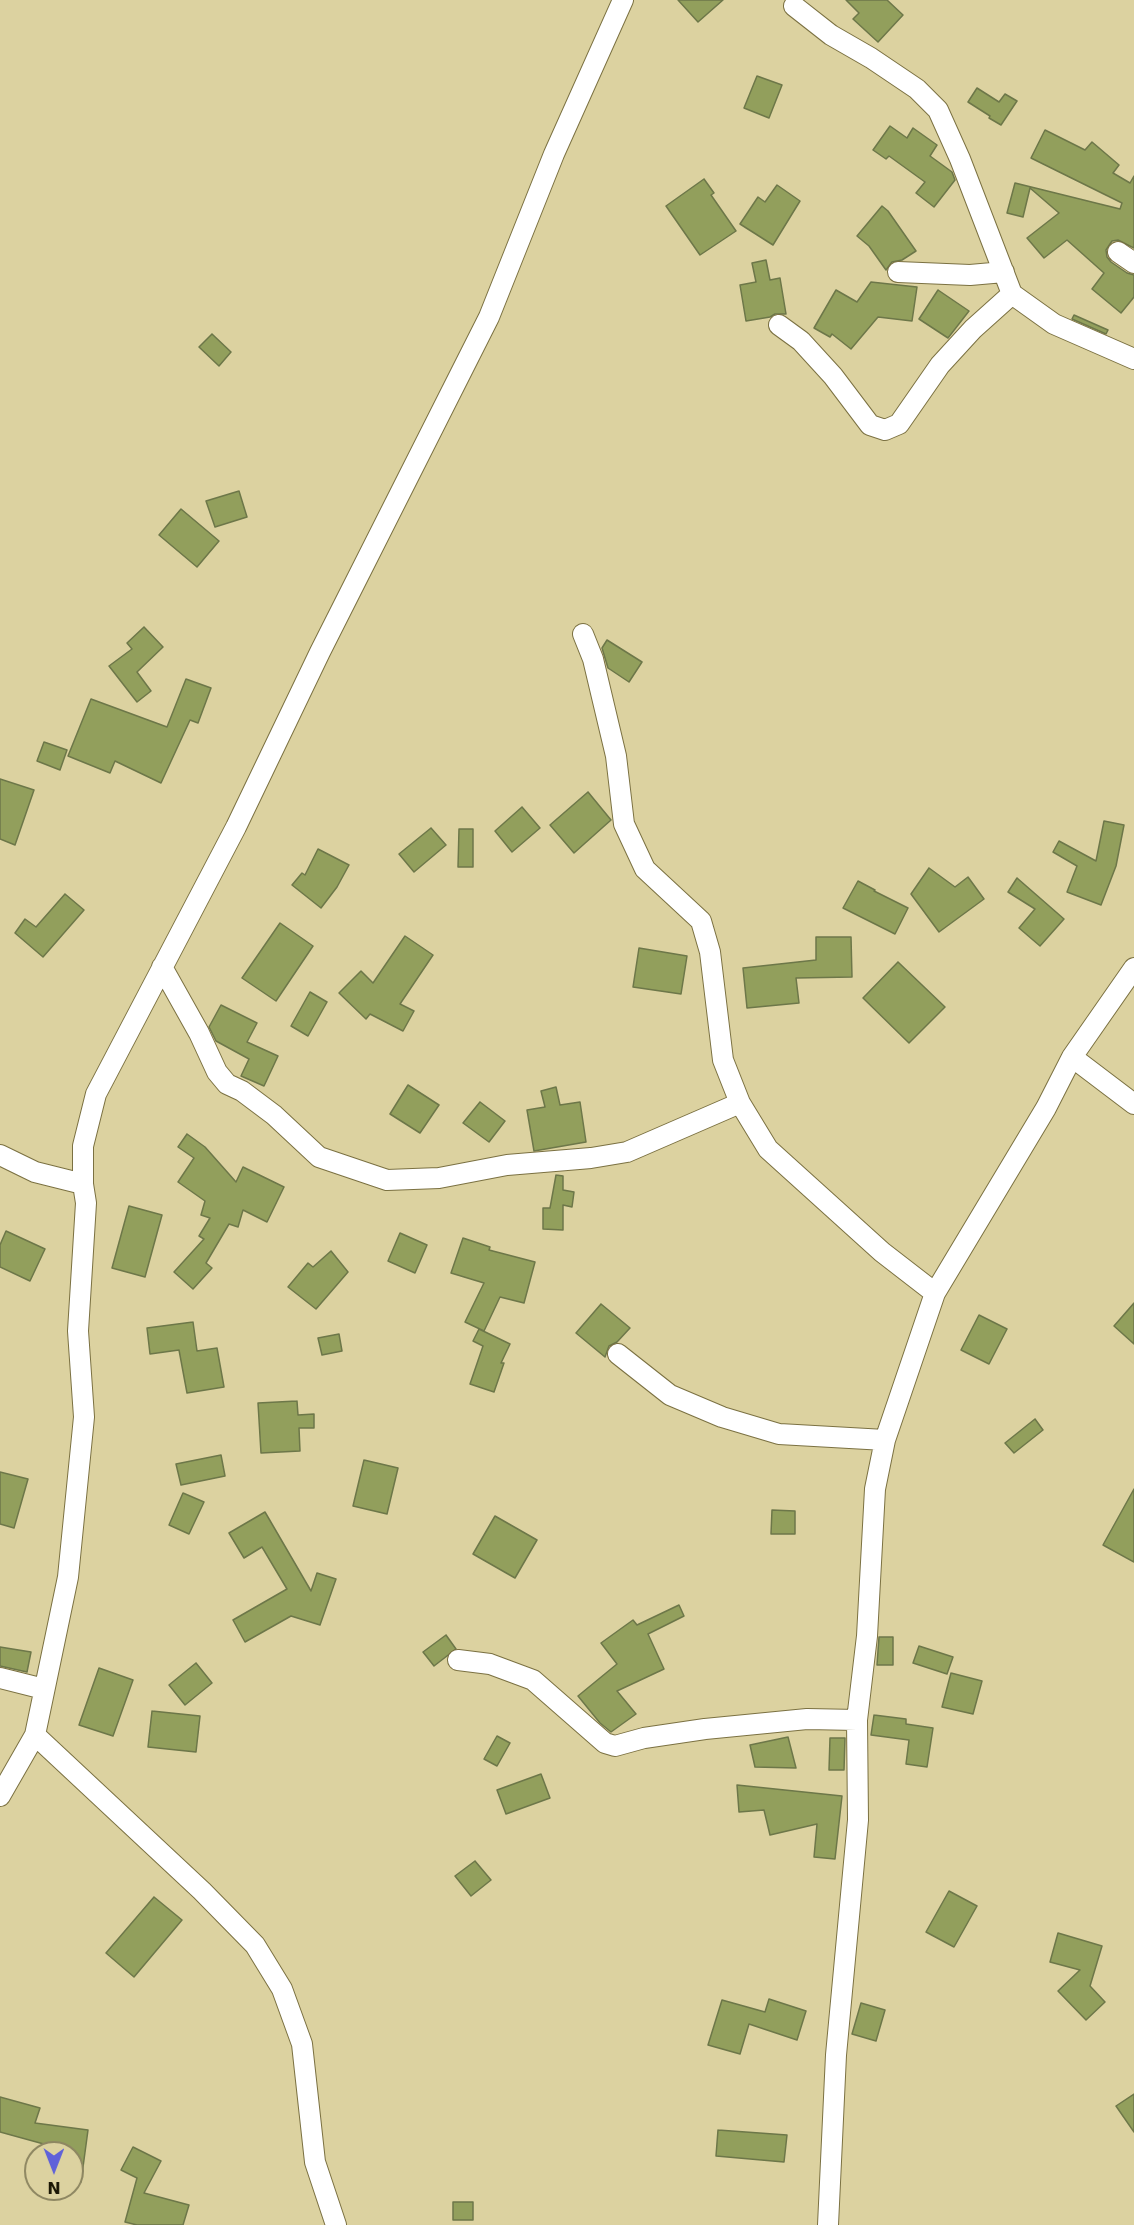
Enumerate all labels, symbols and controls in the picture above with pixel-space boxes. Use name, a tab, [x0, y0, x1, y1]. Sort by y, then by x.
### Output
north arrow	[24, 2141, 84, 2201]
text: N	[47, 2178, 61, 2197]

